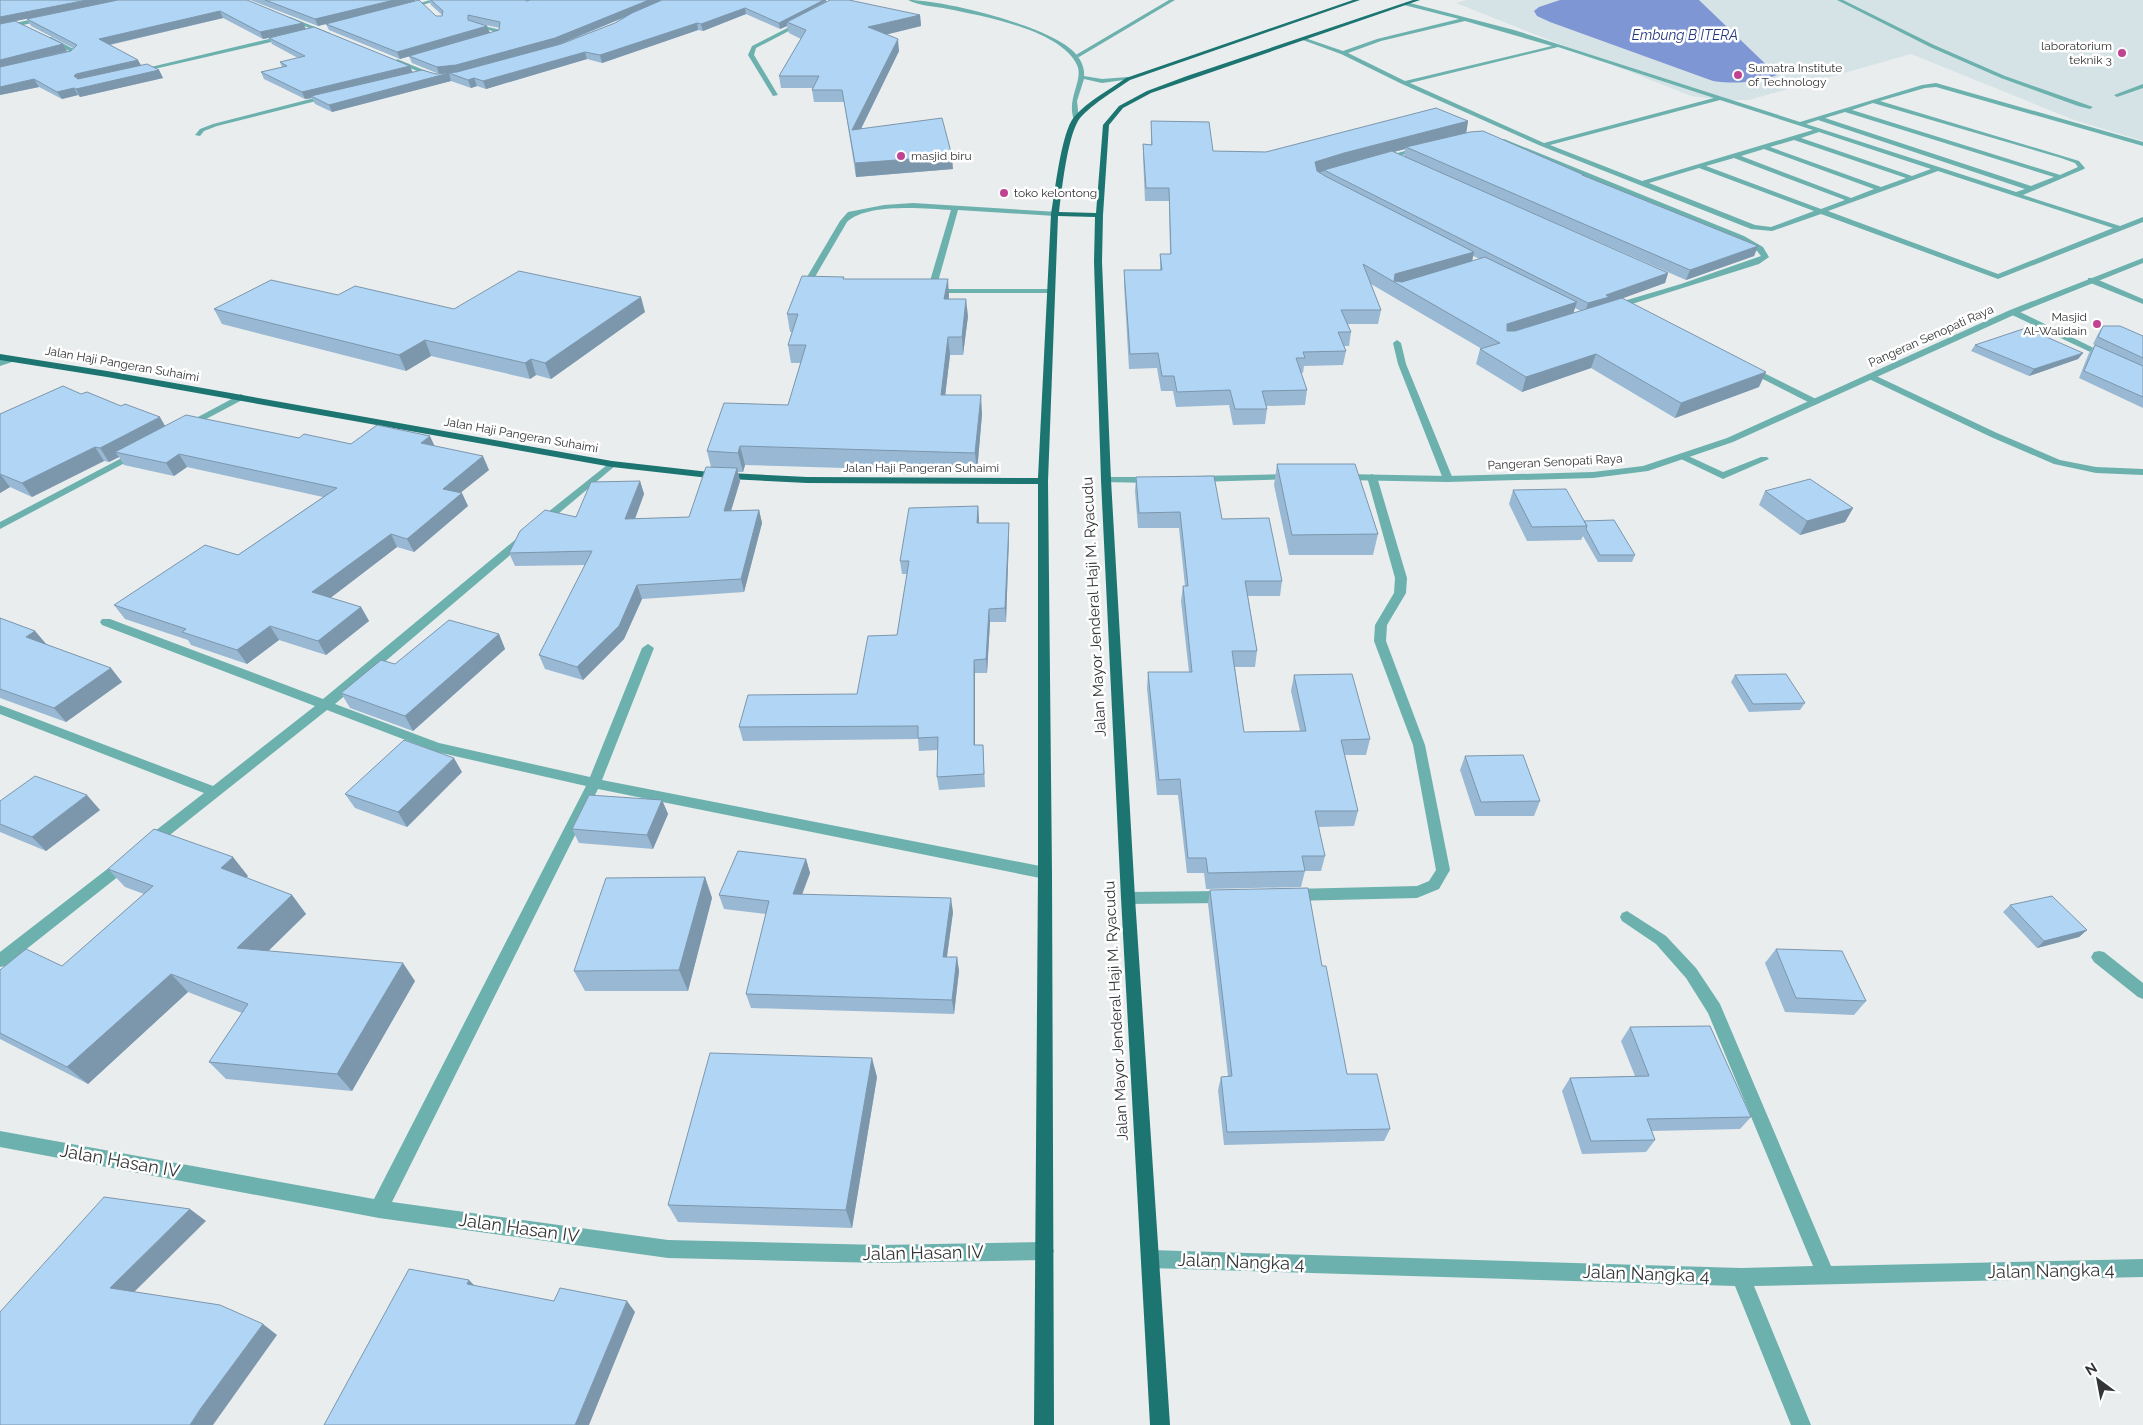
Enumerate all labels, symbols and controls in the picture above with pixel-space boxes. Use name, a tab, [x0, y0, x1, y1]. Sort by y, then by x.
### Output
water label: Embung B ITERA	[1632, 27, 1738, 43]
place label: laboratorium teknik 3	[2041, 39, 2112, 67]
marker: laboratorium teknik 3	[2116, 47, 2128, 59]
place label: Sumatra Institute of Technology	[1748, 61, 1842, 89]
marker: Sumatra Institute of Technology	[1732, 69, 1744, 81]
place label: masjid biru	[911, 149, 972, 163]
marker: masjid biru	[895, 150, 907, 162]
place label: toko kelontong	[1014, 186, 1097, 200]
marker: toko kelontong	[998, 187, 1010, 199]
street label: Pangeran Senopati Raya	[1866, 302, 1996, 370]
place label: Masjid Al-Walidain	[2023, 310, 2087, 338]
marker: Masjid Al-Walidain	[2091, 318, 2103, 330]
street label: Jalan Haji Pangeran Suhaimi	[44, 344, 200, 384]
street label: Jalan Haji Pangeran Suhaimi	[443, 415, 599, 455]
street label: Pangeran Senopati Raya	[1487, 451, 1623, 473]
street label: Jalan Haji Pangeran Suhaimi	[843, 461, 999, 475]
street label: Jalan Mayor Jenderal Haji M. Ryacudu	[1078, 476, 1110, 738]
street label: Jalan Mayor Jenderal Haji M. Ryacudu	[1100, 880, 1132, 1142]
street label: Jalan Hasan IV	[58, 1140, 182, 1181]
street label: Jalan Hasan IV	[458, 1209, 581, 1246]
street label: Jalan Hasan IV	[862, 1241, 984, 1264]
street label: Jalan Nangka 4	[1177, 1249, 1305, 1274]
street label: Jalan Nangka 4	[1987, 1259, 2115, 1282]
street label: Jalan Nangka 4	[1582, 1261, 1710, 1286]
north arrow	[2073, 1355, 2123, 1405]
text: N	[2082, 1359, 2100, 1379]

